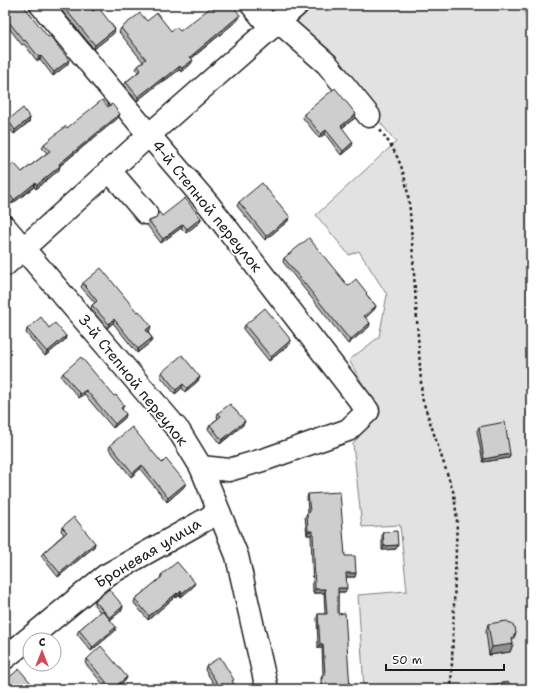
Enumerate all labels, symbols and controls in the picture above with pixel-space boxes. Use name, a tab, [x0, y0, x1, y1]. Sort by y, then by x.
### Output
street label: 4-й Степной переулок	[147, 136, 267, 276]
street label: 3-й Степной переулок	[74, 310, 193, 450]
street label: Броневая улица	[91, 513, 205, 593]
north arrow	[22, 632, 62, 672]
text: С	[39, 635, 46, 650]
scale bar	[386, 646, 504, 672]
text: 50 m	[392, 652, 422, 668]

